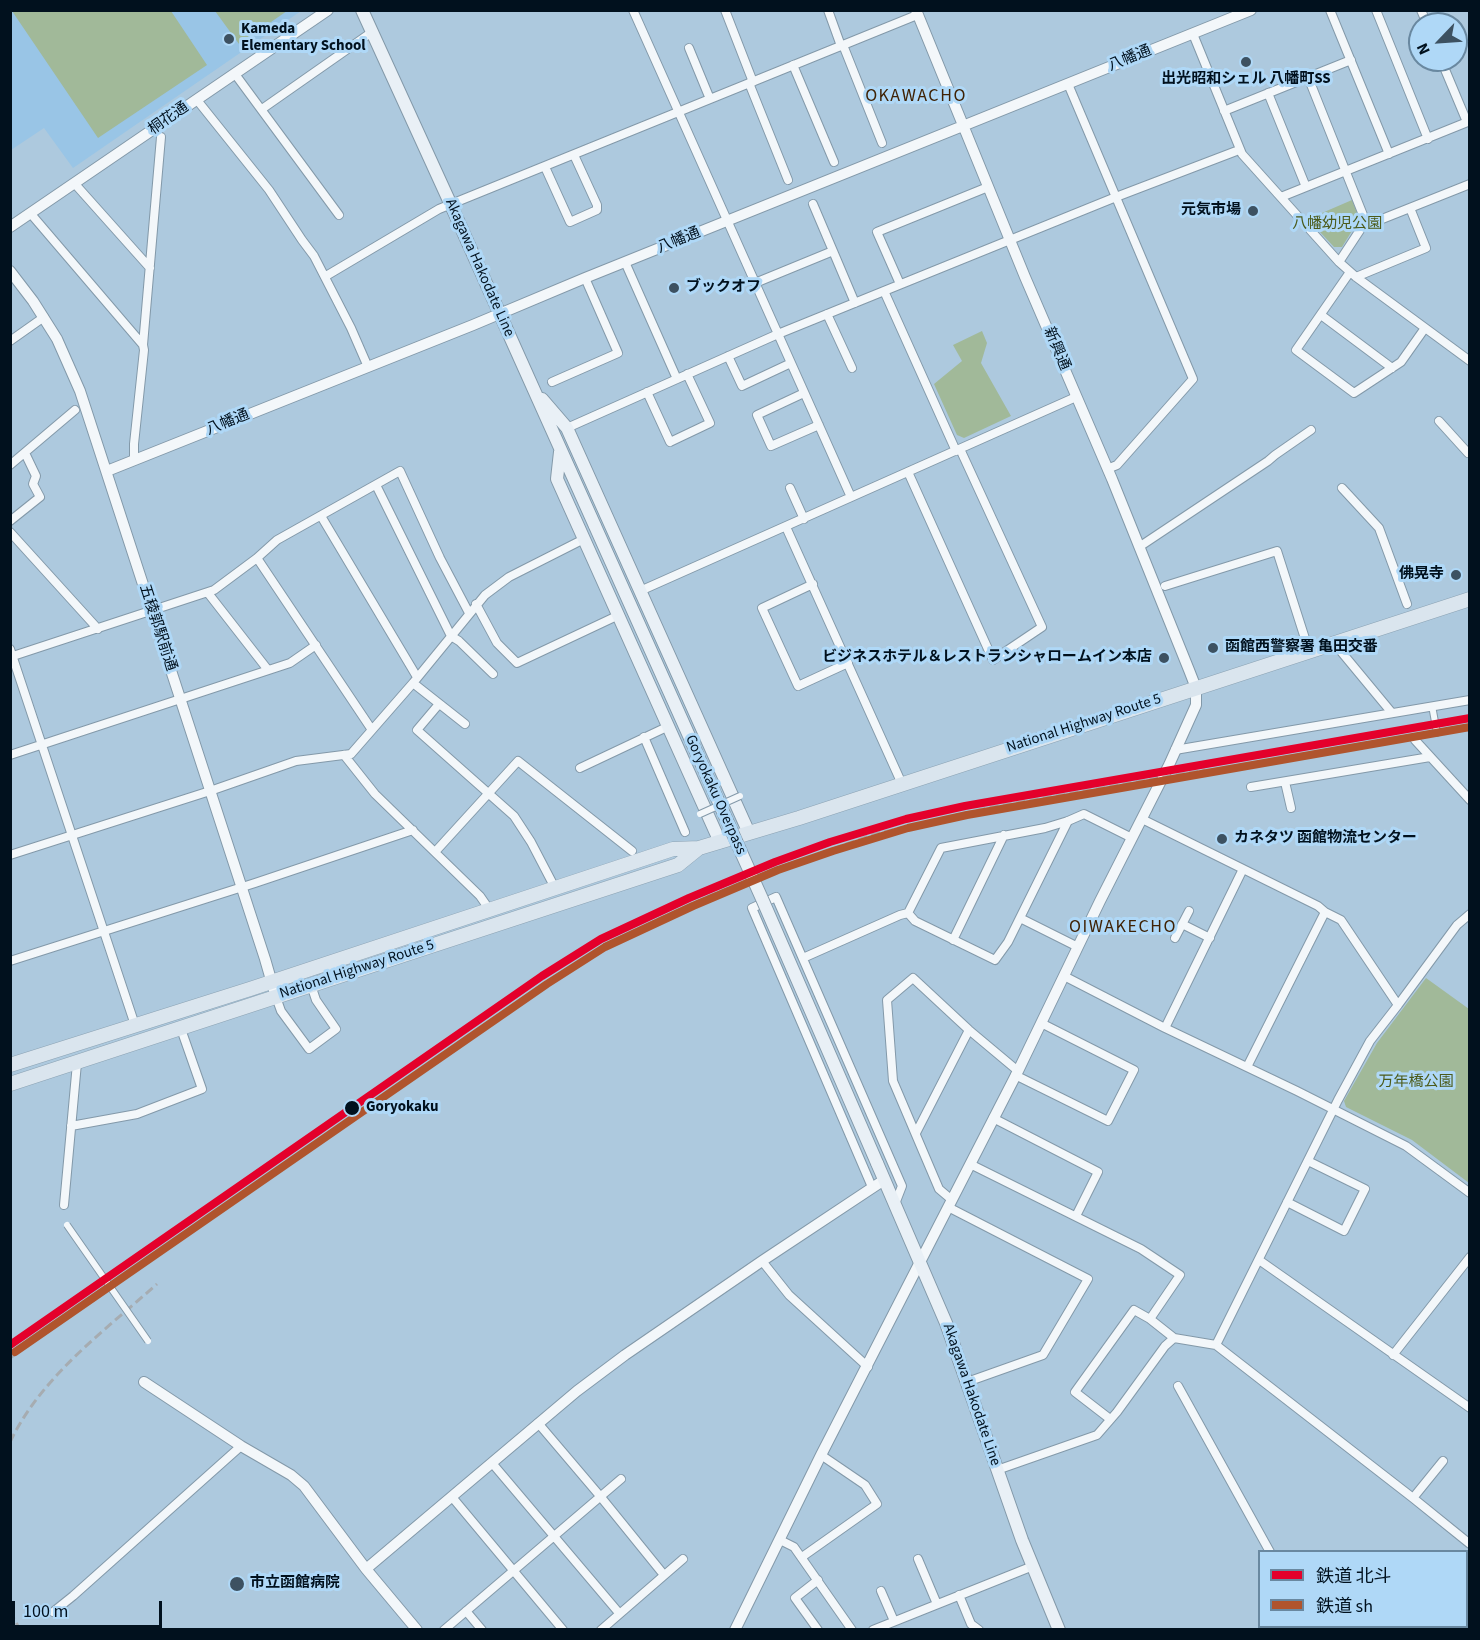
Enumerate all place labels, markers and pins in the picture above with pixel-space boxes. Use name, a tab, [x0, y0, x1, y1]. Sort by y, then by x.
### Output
place label: Kameda Elementary School	[241, 21, 366, 56]
marker: Kameda Elementary School	[222, 32, 236, 46]
marker: 出光昭和シェル 八幡町SS	[1239, 55, 1253, 69]
place label: 出光昭和シェル 八幡町SS	[1161, 71, 1331, 89]
place label: 元気市場	[1181, 202, 1241, 220]
marker: 元気市場	[1246, 204, 1260, 218]
place label: ブックオフ	[686, 279, 761, 297]
marker: ブックオフ	[667, 281, 681, 295]
place label: 佛晃寺	[1399, 566, 1444, 584]
marker: 佛晃寺	[1449, 568, 1463, 582]
place label: 函館西警察署 亀田交番	[1225, 639, 1378, 657]
marker: 函館西警察署 亀田交番	[1206, 641, 1220, 655]
place label: ビジネスホテル＆レストランシャロームイン本店	[822, 649, 1152, 667]
marker: ビジネスホテル＆レストランシャロームイン本店	[1157, 651, 1171, 665]
place label: カネタツ 函館物流センター	[1234, 830, 1417, 848]
marker: カネタツ 函館物流センター	[1215, 832, 1229, 846]
marker: Goryokaku	[343, 1099, 361, 1117]
place label: Goryokaku	[366, 1099, 438, 1117]
marker: 市立函館病院	[228, 1575, 246, 1593]
place label: 市立函館病院	[250, 1575, 340, 1593]

